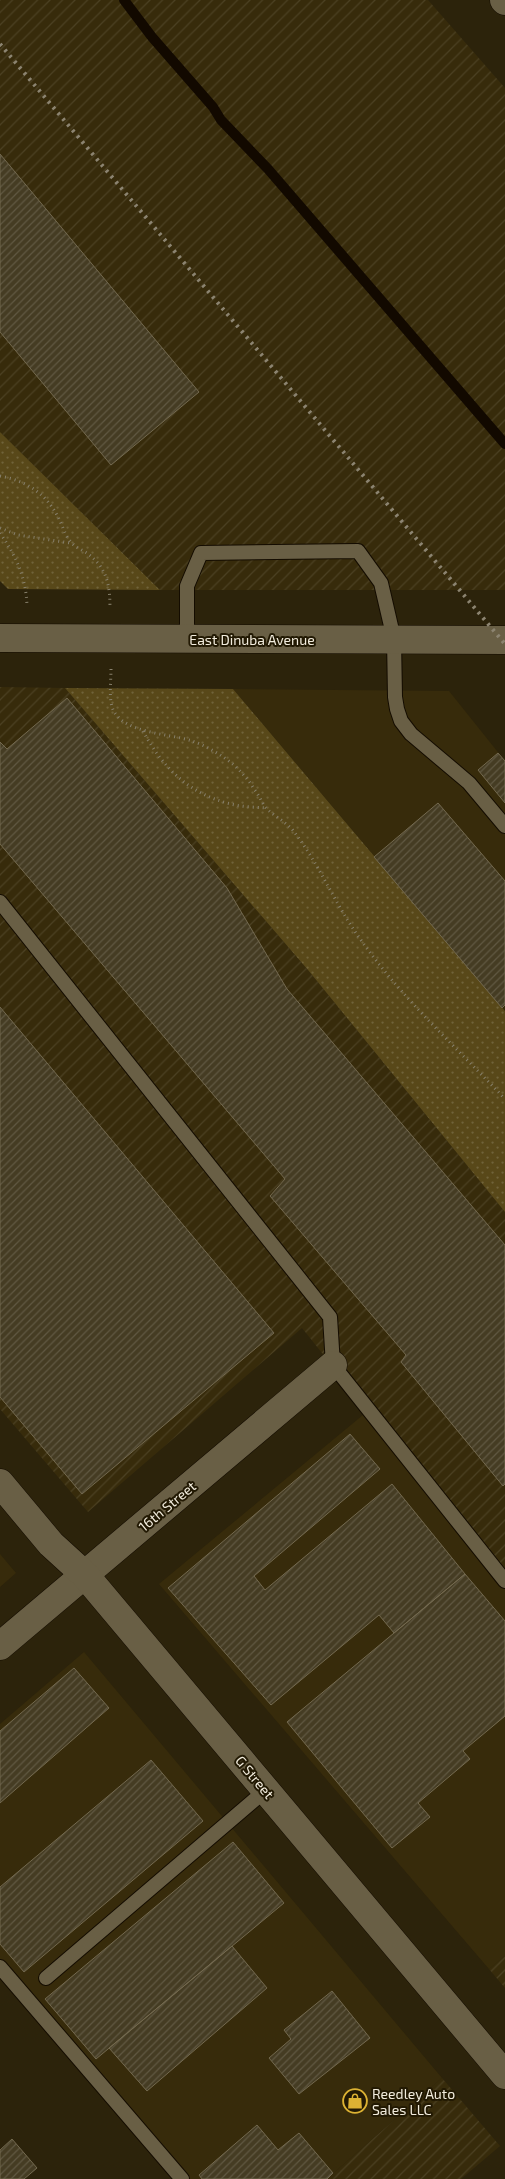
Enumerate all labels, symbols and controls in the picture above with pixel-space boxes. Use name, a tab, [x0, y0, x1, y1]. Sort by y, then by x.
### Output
street label: East Dinuba Avenue	[189, 631, 315, 648]
street label: 16th Street	[135, 1477, 199, 1535]
street label: G Street	[232, 1752, 278, 1802]
place label: Reedley Auto Sales LLC	[372, 2085, 455, 2118]
shop icon: Reedley Auto Sales LLC	[342, 2088, 368, 2114]

